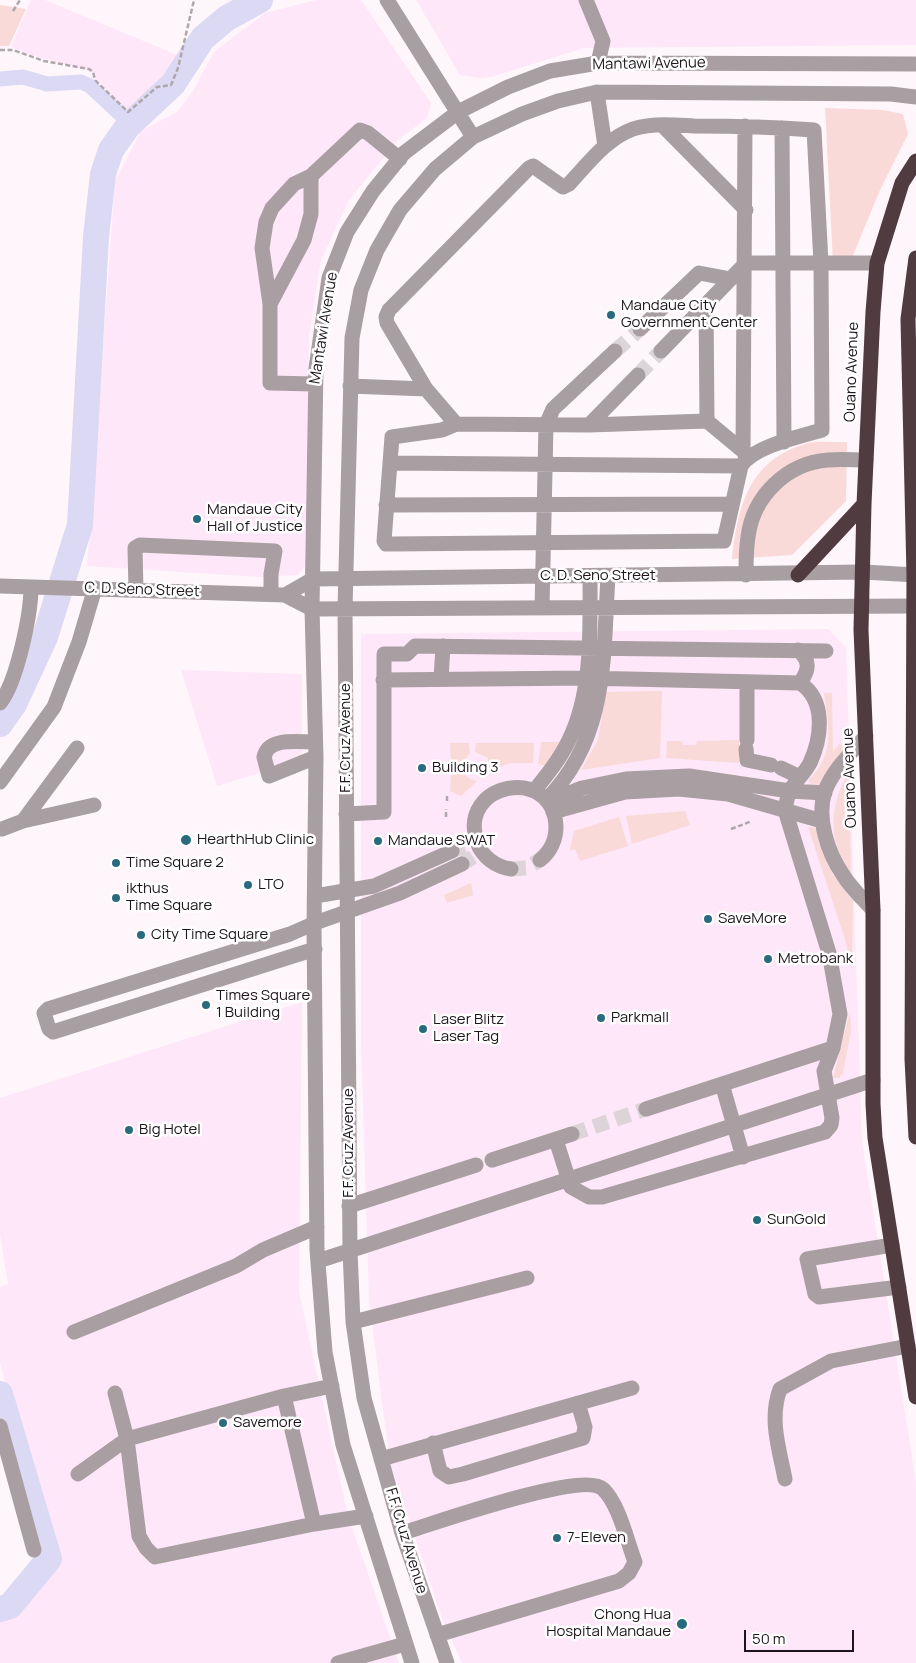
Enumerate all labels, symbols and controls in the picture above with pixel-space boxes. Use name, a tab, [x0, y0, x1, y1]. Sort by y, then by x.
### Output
street label: Mantawi Avenue	[592, 54, 706, 74]
street label: Mantawi Avenue	[306, 271, 342, 385]
place label: Mandaue City Government Center	[621, 297, 758, 332]
marker: Mandaue City Government Center	[605, 309, 617, 321]
street label: Ouano Avenue	[841, 322, 863, 422]
place label: Mandaue City Hall of Justice	[207, 501, 303, 536]
marker: Mandaue City Hall of Justice	[191, 513, 203, 525]
street label: C. D. Seno Street	[540, 567, 656, 585]
street label: C. D. Seno Street	[84, 579, 200, 601]
street label: F.F. Cruz Avenue	[337, 683, 355, 793]
street label: Ouano Avenue	[839, 728, 861, 828]
place label: Building 3	[432, 759, 499, 777]
marker: Building 3	[416, 762, 428, 774]
place label: HearthHub Clinic	[197, 831, 314, 849]
place label: Mandaue SWAT	[388, 832, 495, 850]
marker: HearthHub Clinic	[179, 833, 193, 847]
marker: Mandaue SWAT	[372, 835, 384, 847]
place label: Time Square 2	[126, 854, 224, 872]
marker: Time Square 2	[110, 857, 122, 869]
place label: LTO	[258, 876, 284, 894]
marker: LTO	[242, 879, 254, 891]
place label: ikthus Time Square	[126, 880, 212, 915]
marker: ikthus Time Square	[110, 892, 122, 904]
place label: SaveMore	[718, 910, 787, 928]
marker: SaveMore	[702, 913, 714, 925]
place label: City Time Square	[151, 926, 268, 944]
marker: City Time Square	[135, 929, 147, 941]
place label: Metrobank	[778, 950, 853, 968]
marker: Metrobank	[762, 953, 774, 965]
place label: Times Square 1 Building	[216, 987, 310, 1022]
marker: Times Square 1 Building	[200, 999, 212, 1011]
place label: Parkmall	[611, 1009, 669, 1027]
place label: Laser Blitz Laser Tag	[433, 1011, 504, 1046]
marker: Parkmall	[595, 1012, 607, 1024]
marker: Laser Blitz Laser Tag	[417, 1023, 429, 1035]
street label: F.F. Cruz Avenue	[340, 1088, 358, 1198]
place label: Big Hotel	[139, 1121, 201, 1139]
marker: Big Hotel	[123, 1124, 135, 1136]
place label: SunGold	[767, 1211, 826, 1229]
marker: SunGold	[751, 1214, 763, 1226]
place label: Savemore	[233, 1414, 302, 1432]
marker: Savemore	[217, 1417, 229, 1429]
street label: F.F. Cruz Avenue	[381, 1486, 431, 1596]
place label: 7-Eleven	[567, 1529, 626, 1547]
marker: 7-Eleven	[551, 1532, 563, 1544]
place label: Chong Hua Hospital Mandaue	[546, 1606, 671, 1641]
marker: Chong Hua Hospital Mandaue	[675, 1617, 689, 1631]
scale bar	[746, 1620, 856, 1652]
text: 50 m	[752, 1628, 786, 1649]

